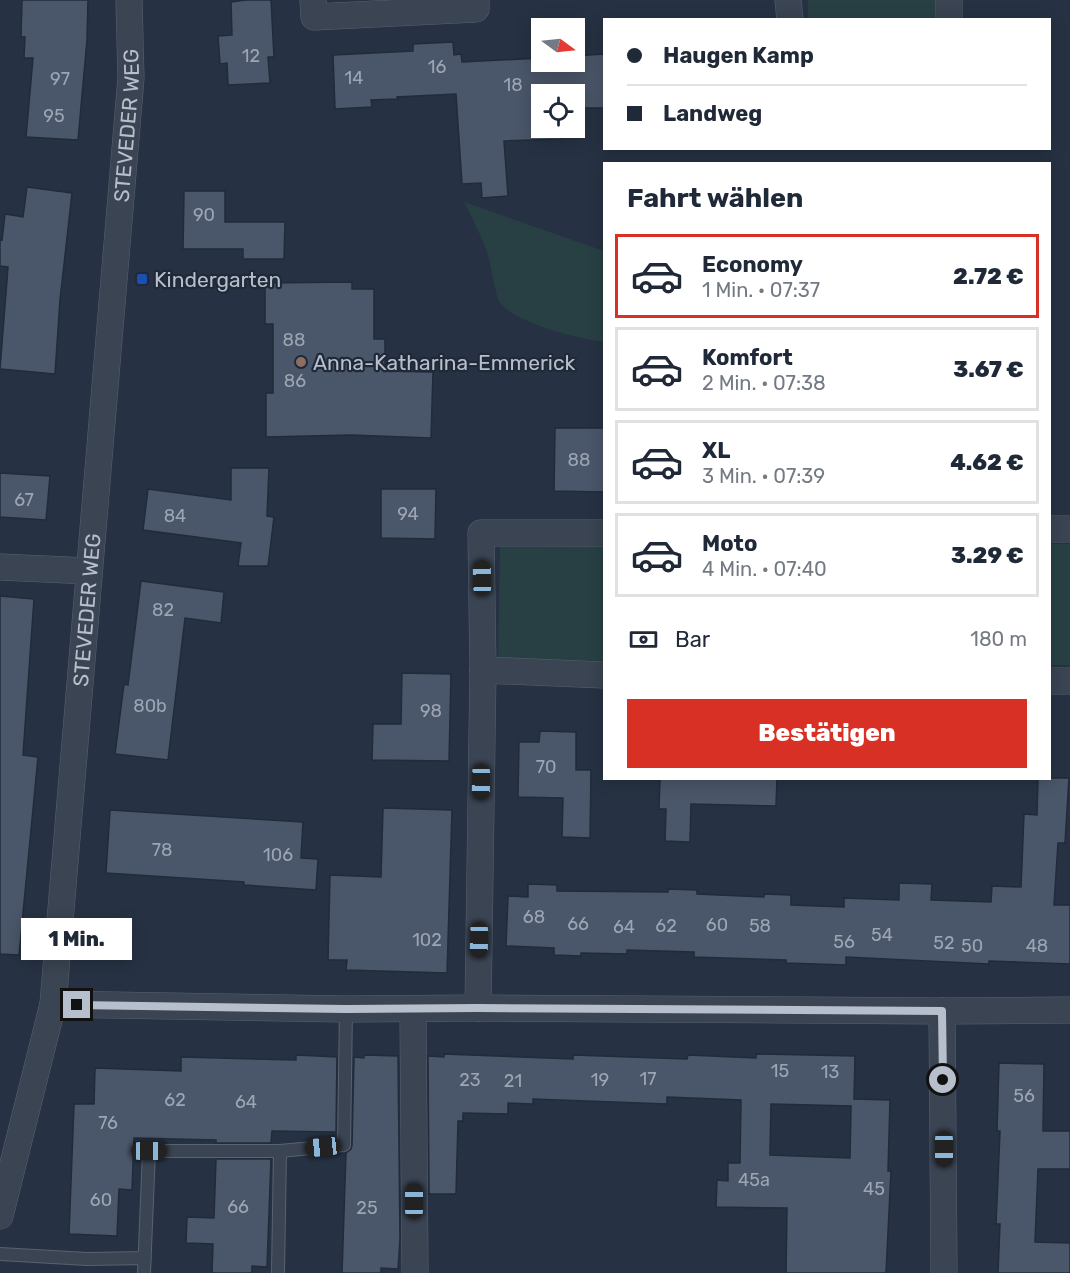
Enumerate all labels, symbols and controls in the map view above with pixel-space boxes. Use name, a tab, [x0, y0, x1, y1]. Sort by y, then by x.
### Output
north arrow	[531, 18, 585, 72]
map controls	[531, 18, 585, 138]
text: Haugen Kamp	[663, 42, 814, 69]
house number: 12	[242, 45, 260, 67]
street label: STEVEDER WEG	[108, 49, 144, 203]
house number: 16	[428, 56, 446, 78]
house number: 14	[345, 67, 363, 89]
house number: 97	[50, 68, 70, 90]
house number: 18	[503, 74, 523, 96]
button: locate	[531, 84, 585, 138]
text: Landweg	[663, 100, 762, 127]
house number: 95	[43, 105, 65, 127]
text: Fahrt wählen	[627, 182, 803, 214]
house number: 90	[193, 204, 215, 226]
icon: car	[630, 249, 684, 303]
text: Economy	[702, 251, 803, 278]
text: 2.72 €	[953, 263, 1024, 290]
place label: Kindergarten	[154, 267, 281, 292]
marker: Kindergarten	[135, 272, 149, 286]
text: 1 Min. · 07:37	[702, 278, 820, 302]
house number: 88	[283, 329, 305, 351]
icon: car	[630, 342, 684, 396]
text: Komfort	[702, 344, 793, 371]
place label: Anna-Katharina-Emmerick	[313, 350, 576, 375]
marker: Anna-Katharina-Emmerick	[294, 355, 308, 369]
text: 3.67 €	[953, 356, 1024, 383]
house number: 86	[284, 370, 306, 392]
text: 2 Min. · 07:38	[702, 371, 826, 395]
icon: car	[630, 435, 684, 489]
text: XL	[702, 437, 730, 464]
house number: 88	[568, 449, 590, 471]
text: 4.62 €	[950, 449, 1024, 476]
text: 3 Min. · 07:39	[702, 464, 825, 488]
house number: 67	[14, 489, 34, 511]
house number: 94	[397, 503, 419, 525]
house number: 84	[164, 505, 186, 527]
icon: car	[630, 528, 684, 582]
text: Moto	[702, 530, 757, 557]
street label: STEVEDER WEG	[67, 532, 105, 688]
text: 3.29 €	[951, 542, 1024, 569]
text: 4 Min. · 07:40	[702, 557, 827, 581]
car	[473, 560, 491, 596]
house number: 82	[152, 599, 174, 621]
icon: cash	[627, 623, 660, 656]
text: Bar	[675, 626, 710, 653]
text: 180 m	[970, 627, 1027, 651]
house number: 80b	[133, 695, 167, 717]
button: Bestätigen	[627, 699, 1027, 768]
house number: 98	[420, 700, 442, 722]
house number: 70	[536, 756, 556, 778]
car	[472, 764, 490, 800]
house number: 78	[152, 839, 172, 861]
house number: 106	[263, 844, 293, 866]
house number: 68	[523, 906, 545, 928]
house number: 66	[567, 913, 589, 935]
house number: 60	[706, 914, 728, 936]
house number: 62	[655, 915, 677, 937]
house number: 58	[749, 915, 771, 937]
house number: 64	[613, 916, 635, 938]
callout: 1 Min.	[22, 918, 132, 960]
car	[470, 922, 488, 958]
house number: 54	[871, 924, 893, 946]
text: 1 Min.	[48, 927, 105, 951]
house number: 102	[412, 929, 442, 951]
house number: 56	[833, 931, 855, 953]
house number: 52	[933, 932, 955, 954]
house number: 50	[961, 935, 983, 957]
house number: 48	[1026, 935, 1048, 957]
route end	[63, 991, 90, 1018]
house number: 15	[771, 1060, 789, 1082]
house number: 13	[821, 1061, 839, 1083]
route start	[929, 1066, 956, 1093]
house number: 17	[640, 1068, 656, 1090]
house number: 23	[459, 1069, 481, 1091]
house number: 19	[591, 1069, 609, 1091]
house number: 21	[504, 1070, 522, 1092]
house number: 56	[1013, 1085, 1035, 1107]
house number: 62	[164, 1089, 186, 1111]
house number: 64	[235, 1091, 257, 1113]
house number: 76	[98, 1112, 118, 1134]
car	[935, 1131, 953, 1167]
car	[304, 1136, 342, 1158]
car	[131, 1142, 167, 1160]
house number: 45a	[738, 1169, 770, 1191]
house number: 45	[863, 1178, 885, 1200]
car	[405, 1183, 423, 1219]
house number: 60	[90, 1189, 112, 1211]
house number: 66	[227, 1196, 249, 1218]
house number: 25	[356, 1197, 378, 1219]

